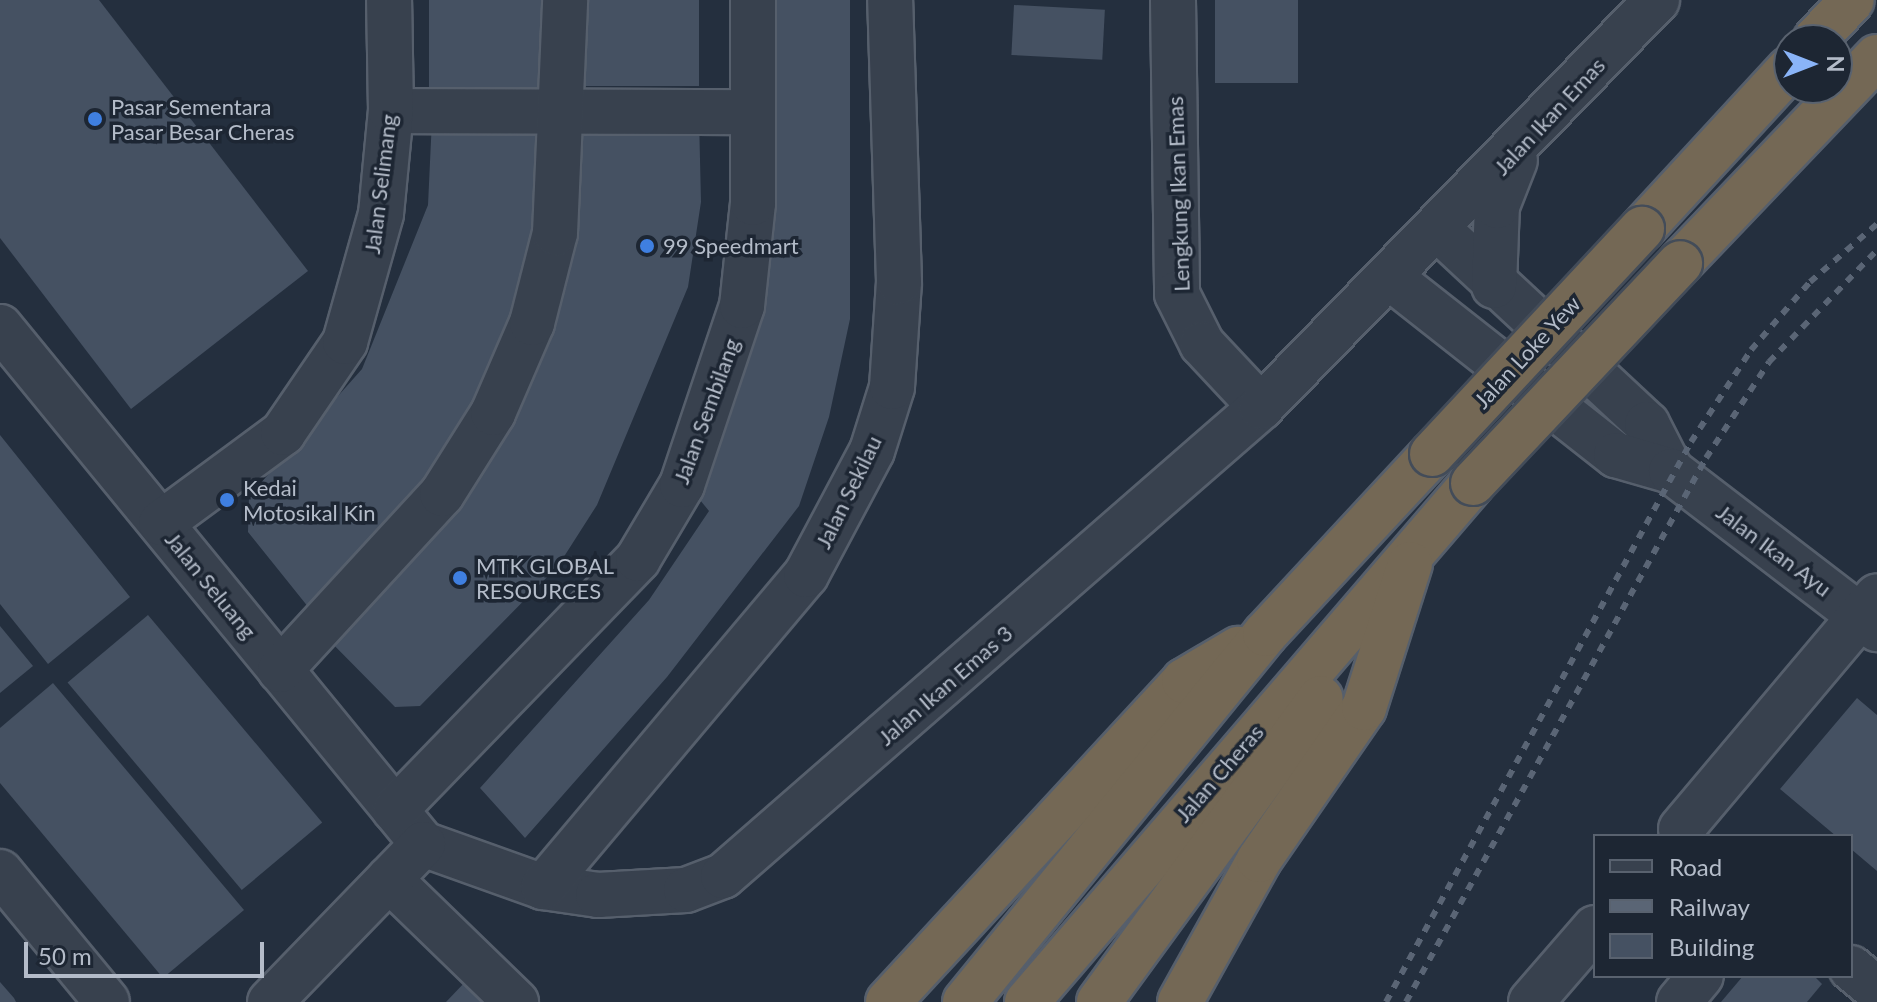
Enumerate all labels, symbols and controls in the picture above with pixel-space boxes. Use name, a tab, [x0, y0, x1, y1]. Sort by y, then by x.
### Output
north arrow	[1773, 24, 1853, 104]
street label: Jalan Ikan Emas	[1488, 52, 1610, 180]
text: N	[1822, 56, 1849, 72]
place label: Pasar Sementara Pasar Besar Cheras	[111, 93, 296, 144]
street label: Lengkung Ikan Emas	[1161, 96, 1195, 292]
marker: Pasar Sementara Pasar Besar Cheras	[86, 110, 104, 128]
street label: Jalan Selimang	[358, 113, 402, 255]
place label: 99 Speedmart	[663, 233, 799, 259]
marker: 99 Speedmart	[638, 237, 656, 255]
street label: Jalan Loke Yew	[1468, 290, 1586, 414]
street label: Jalan Sembilang	[667, 335, 745, 487]
street label: Jalan Sekilau	[809, 431, 887, 553]
place label: Kedai Motosikal Kin	[243, 474, 376, 526]
marker: Kedai Motosikal Kin	[218, 491, 236, 509]
street label: Jalan Ikan Ayu	[1711, 498, 1837, 602]
street label: Jalan Seluang	[160, 526, 262, 644]
place label: MTK GLOBAL RESOURCES	[476, 552, 614, 604]
marker: MTK GLOBAL RESOURCES	[451, 569, 469, 587]
street label: Jalan Ikan Emas 3	[872, 620, 1018, 750]
street label: Jalan Cheras	[1169, 719, 1269, 827]
legend	[1593, 834, 1853, 978]
text: Road	[1669, 852, 1722, 881]
text: Railway	[1669, 892, 1750, 921]
scale bar	[28, 926, 268, 976]
text: Building	[1669, 932, 1754, 961]
text: 50 m	[38, 941, 92, 970]

